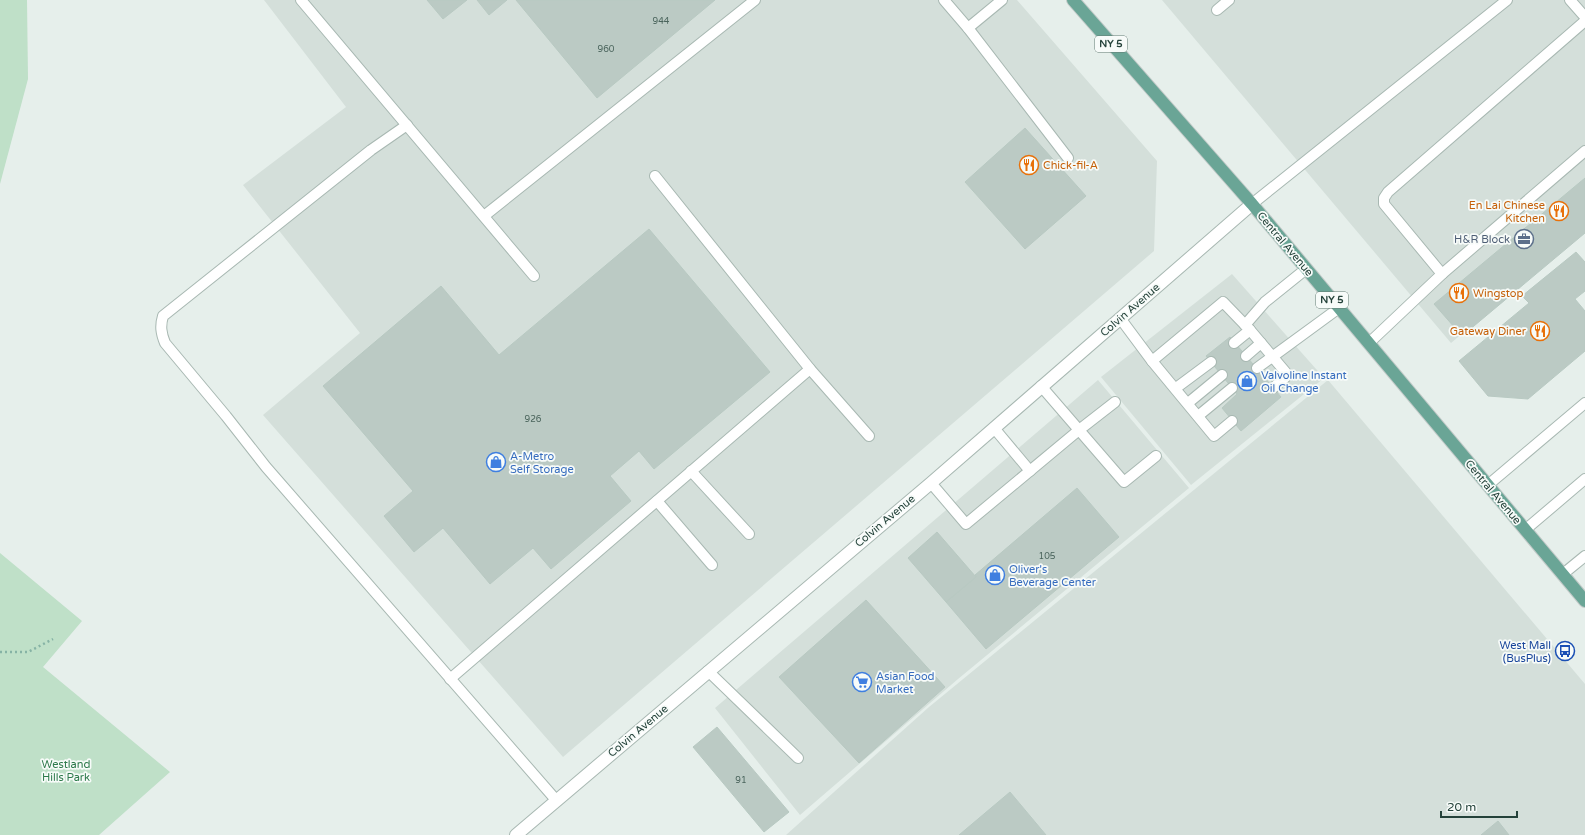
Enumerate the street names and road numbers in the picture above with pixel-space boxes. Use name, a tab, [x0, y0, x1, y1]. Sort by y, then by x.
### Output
road number: NY 5	[1095, 36, 1127, 52]
street label: Central Avenue	[1254, 209, 1316, 279]
street label: Colvin Avenue	[1098, 281, 1162, 339]
road number: NY 5	[1316, 292, 1348, 308]
street label: Central Avenue	[1462, 457, 1524, 527]
street label: Colvin Avenue	[852, 492, 918, 550]
street label: Colvin Avenue	[605, 702, 671, 760]

